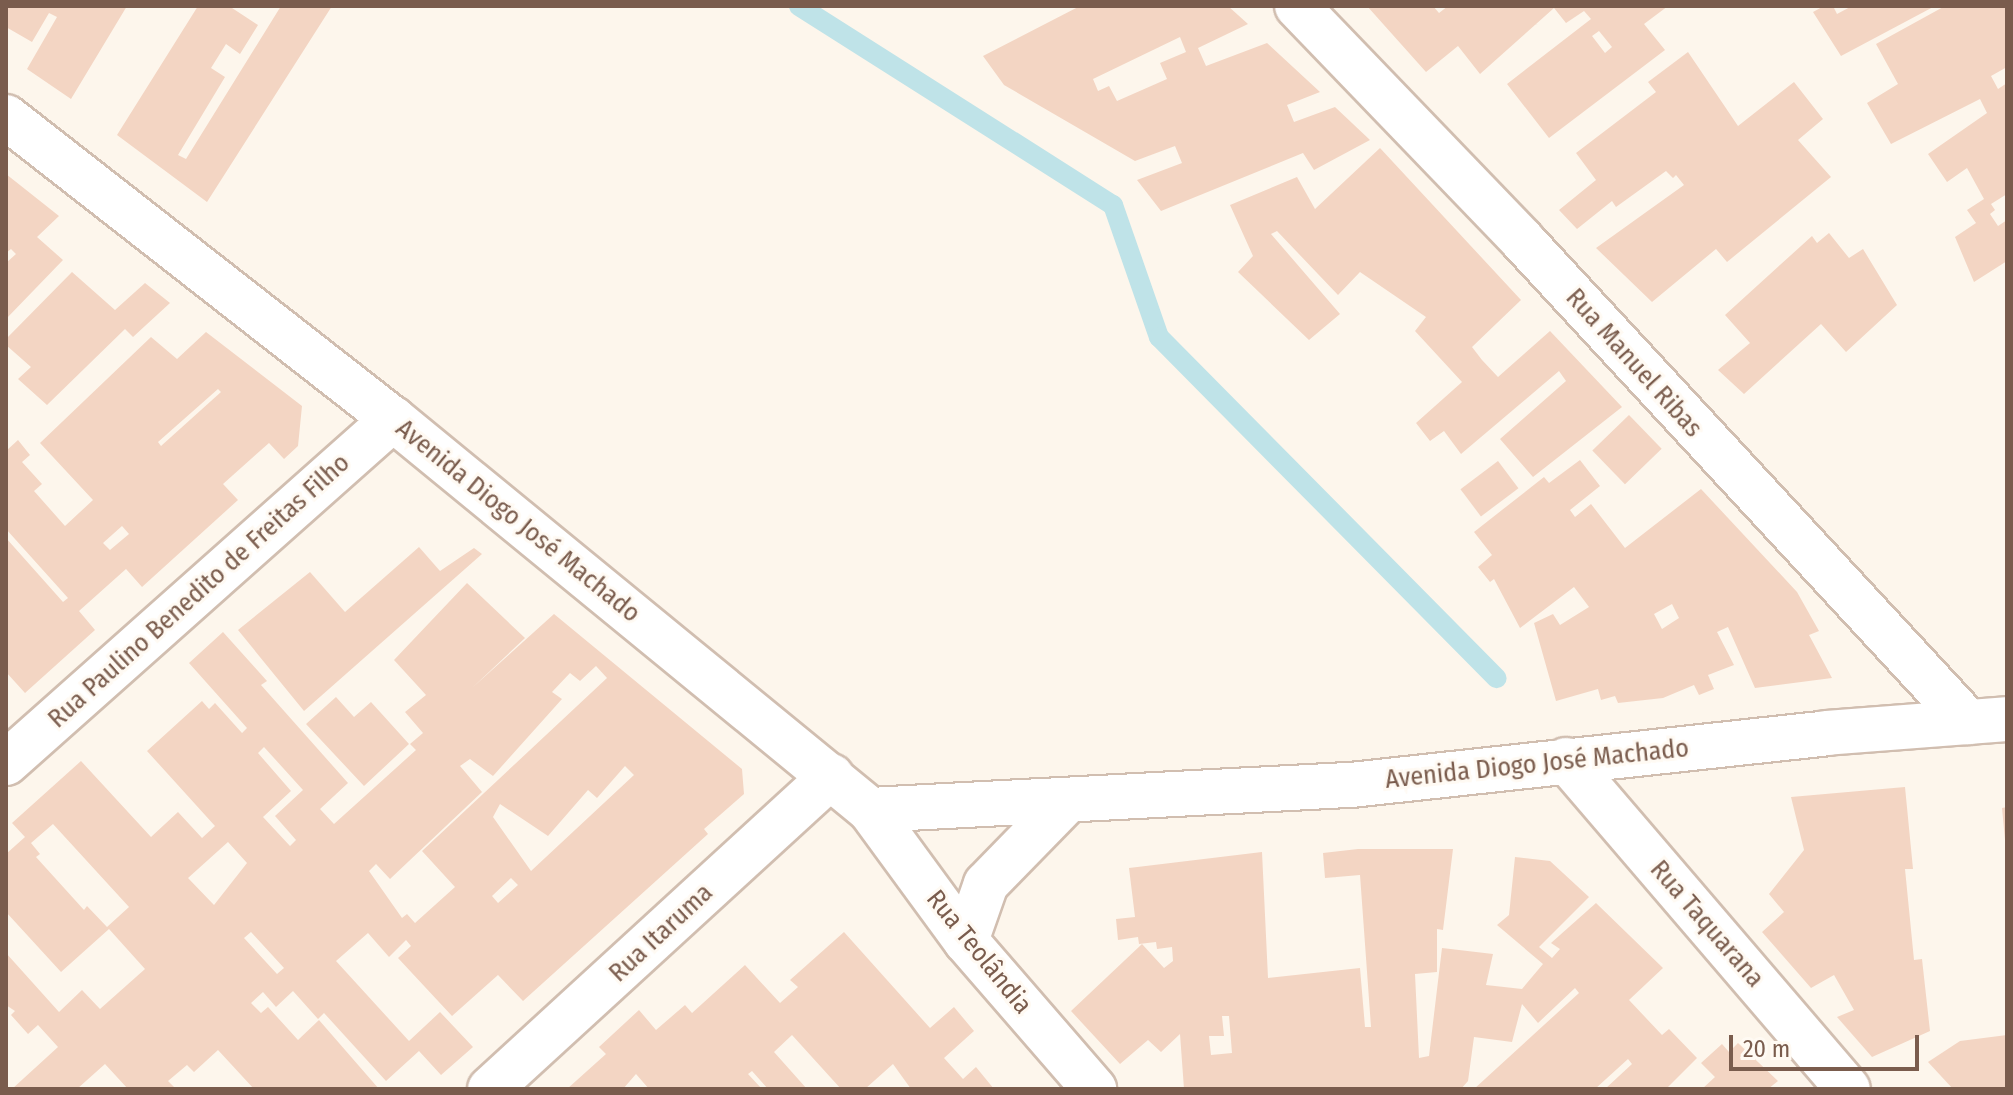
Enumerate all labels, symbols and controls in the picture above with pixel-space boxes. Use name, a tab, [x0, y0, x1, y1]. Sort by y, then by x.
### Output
street label: Rua Manuel Ribas	[1559, 282, 1709, 444]
street label: Avenida Diogo José Machado	[390, 413, 646, 629]
street label: Rua Paulino Benedito de Freitas Filho	[42, 447, 356, 735]
street label: Avenida Diogo José Machado	[1384, 733, 1690, 795]
street label: Rua Taquarana	[1643, 854, 1771, 994]
street label: Rua Itaruma	[603, 877, 719, 989]
street label: Rua Teolândia	[920, 884, 1038, 1020]
scale bar	[1733, 1019, 1923, 1069]
text: 20 m	[1743, 1035, 1790, 1063]

